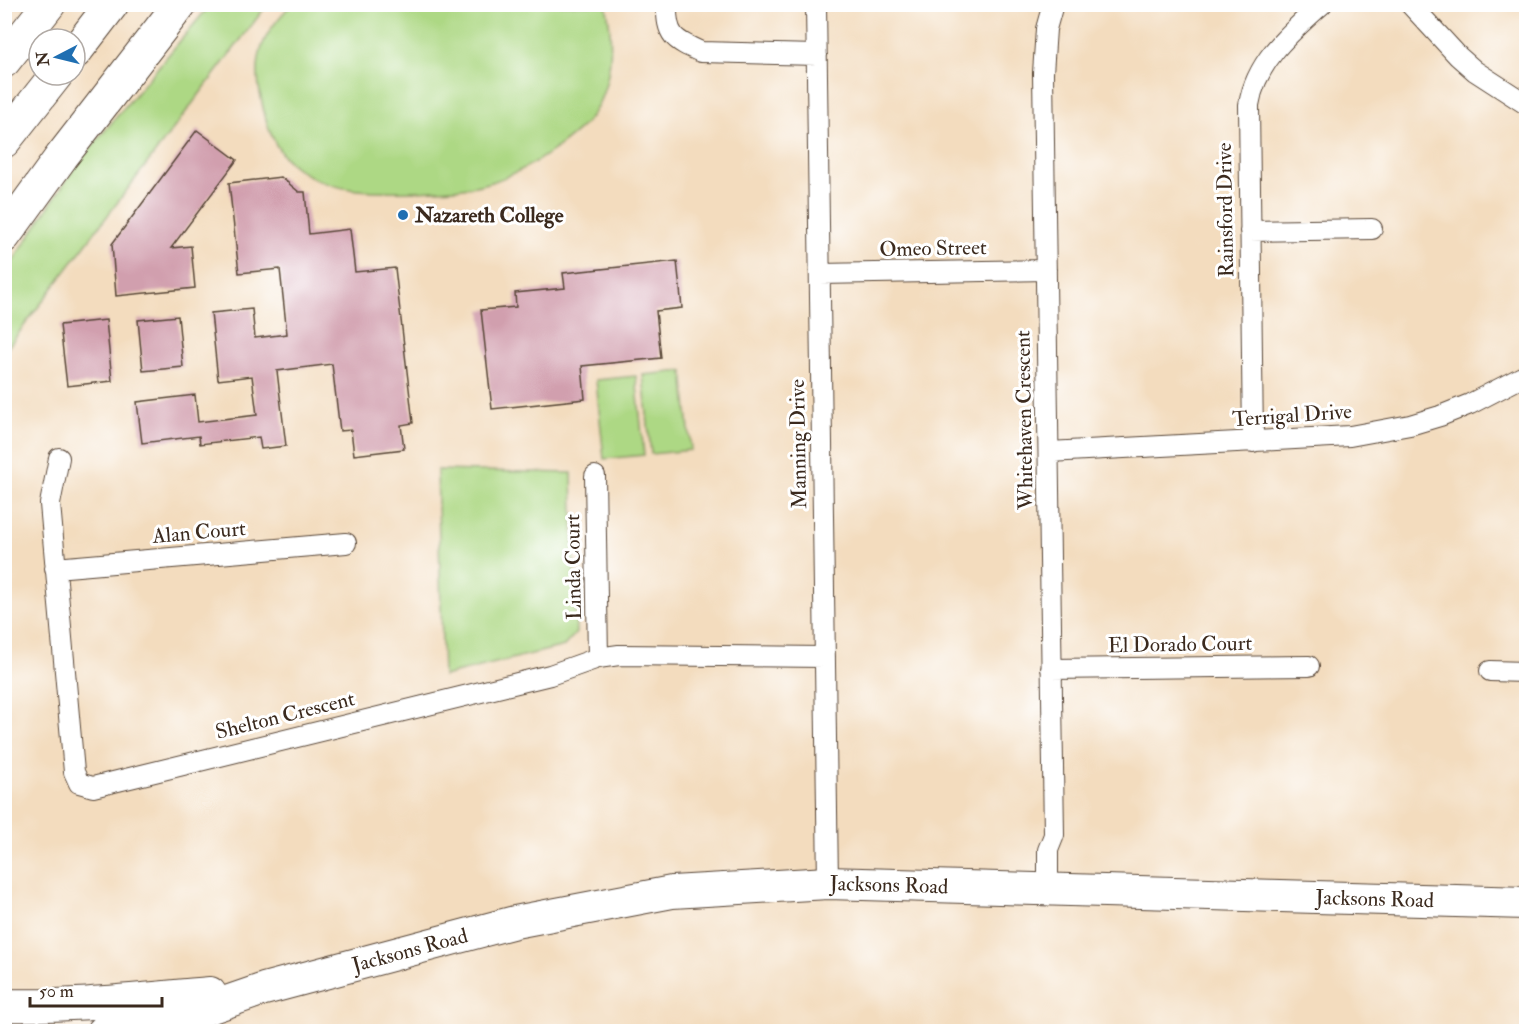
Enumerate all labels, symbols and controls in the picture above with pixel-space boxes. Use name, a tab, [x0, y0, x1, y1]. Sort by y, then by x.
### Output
north arrow	[27, 27, 87, 87]
text: N	[32, 50, 54, 68]
street label: Rainsford Drive	[1211, 142, 1240, 278]
place label: Nazareth College	[414, 202, 564, 229]
marker: Nazareth College	[396, 208, 410, 222]
street label: Omeo Street	[879, 234, 987, 263]
street label: Whitehaven Crescent	[1009, 330, 1040, 511]
street label: Manning Drive	[784, 379, 813, 509]
street label: Terrigal Drive	[1231, 398, 1353, 433]
street label: Linda Court	[559, 514, 588, 620]
street label: Alan Court	[150, 515, 247, 550]
street label: El Dorado Court	[1108, 630, 1253, 659]
street label: Shelton Crescent	[213, 685, 358, 746]
street label: Jacksons Road	[828, 870, 949, 900]
street label: Jacksons Road	[1314, 884, 1435, 914]
street label: Jacksons Road	[348, 922, 471, 979]
scale bar	[30, 970, 162, 1008]
text: 50 m	[39, 980, 74, 1003]

